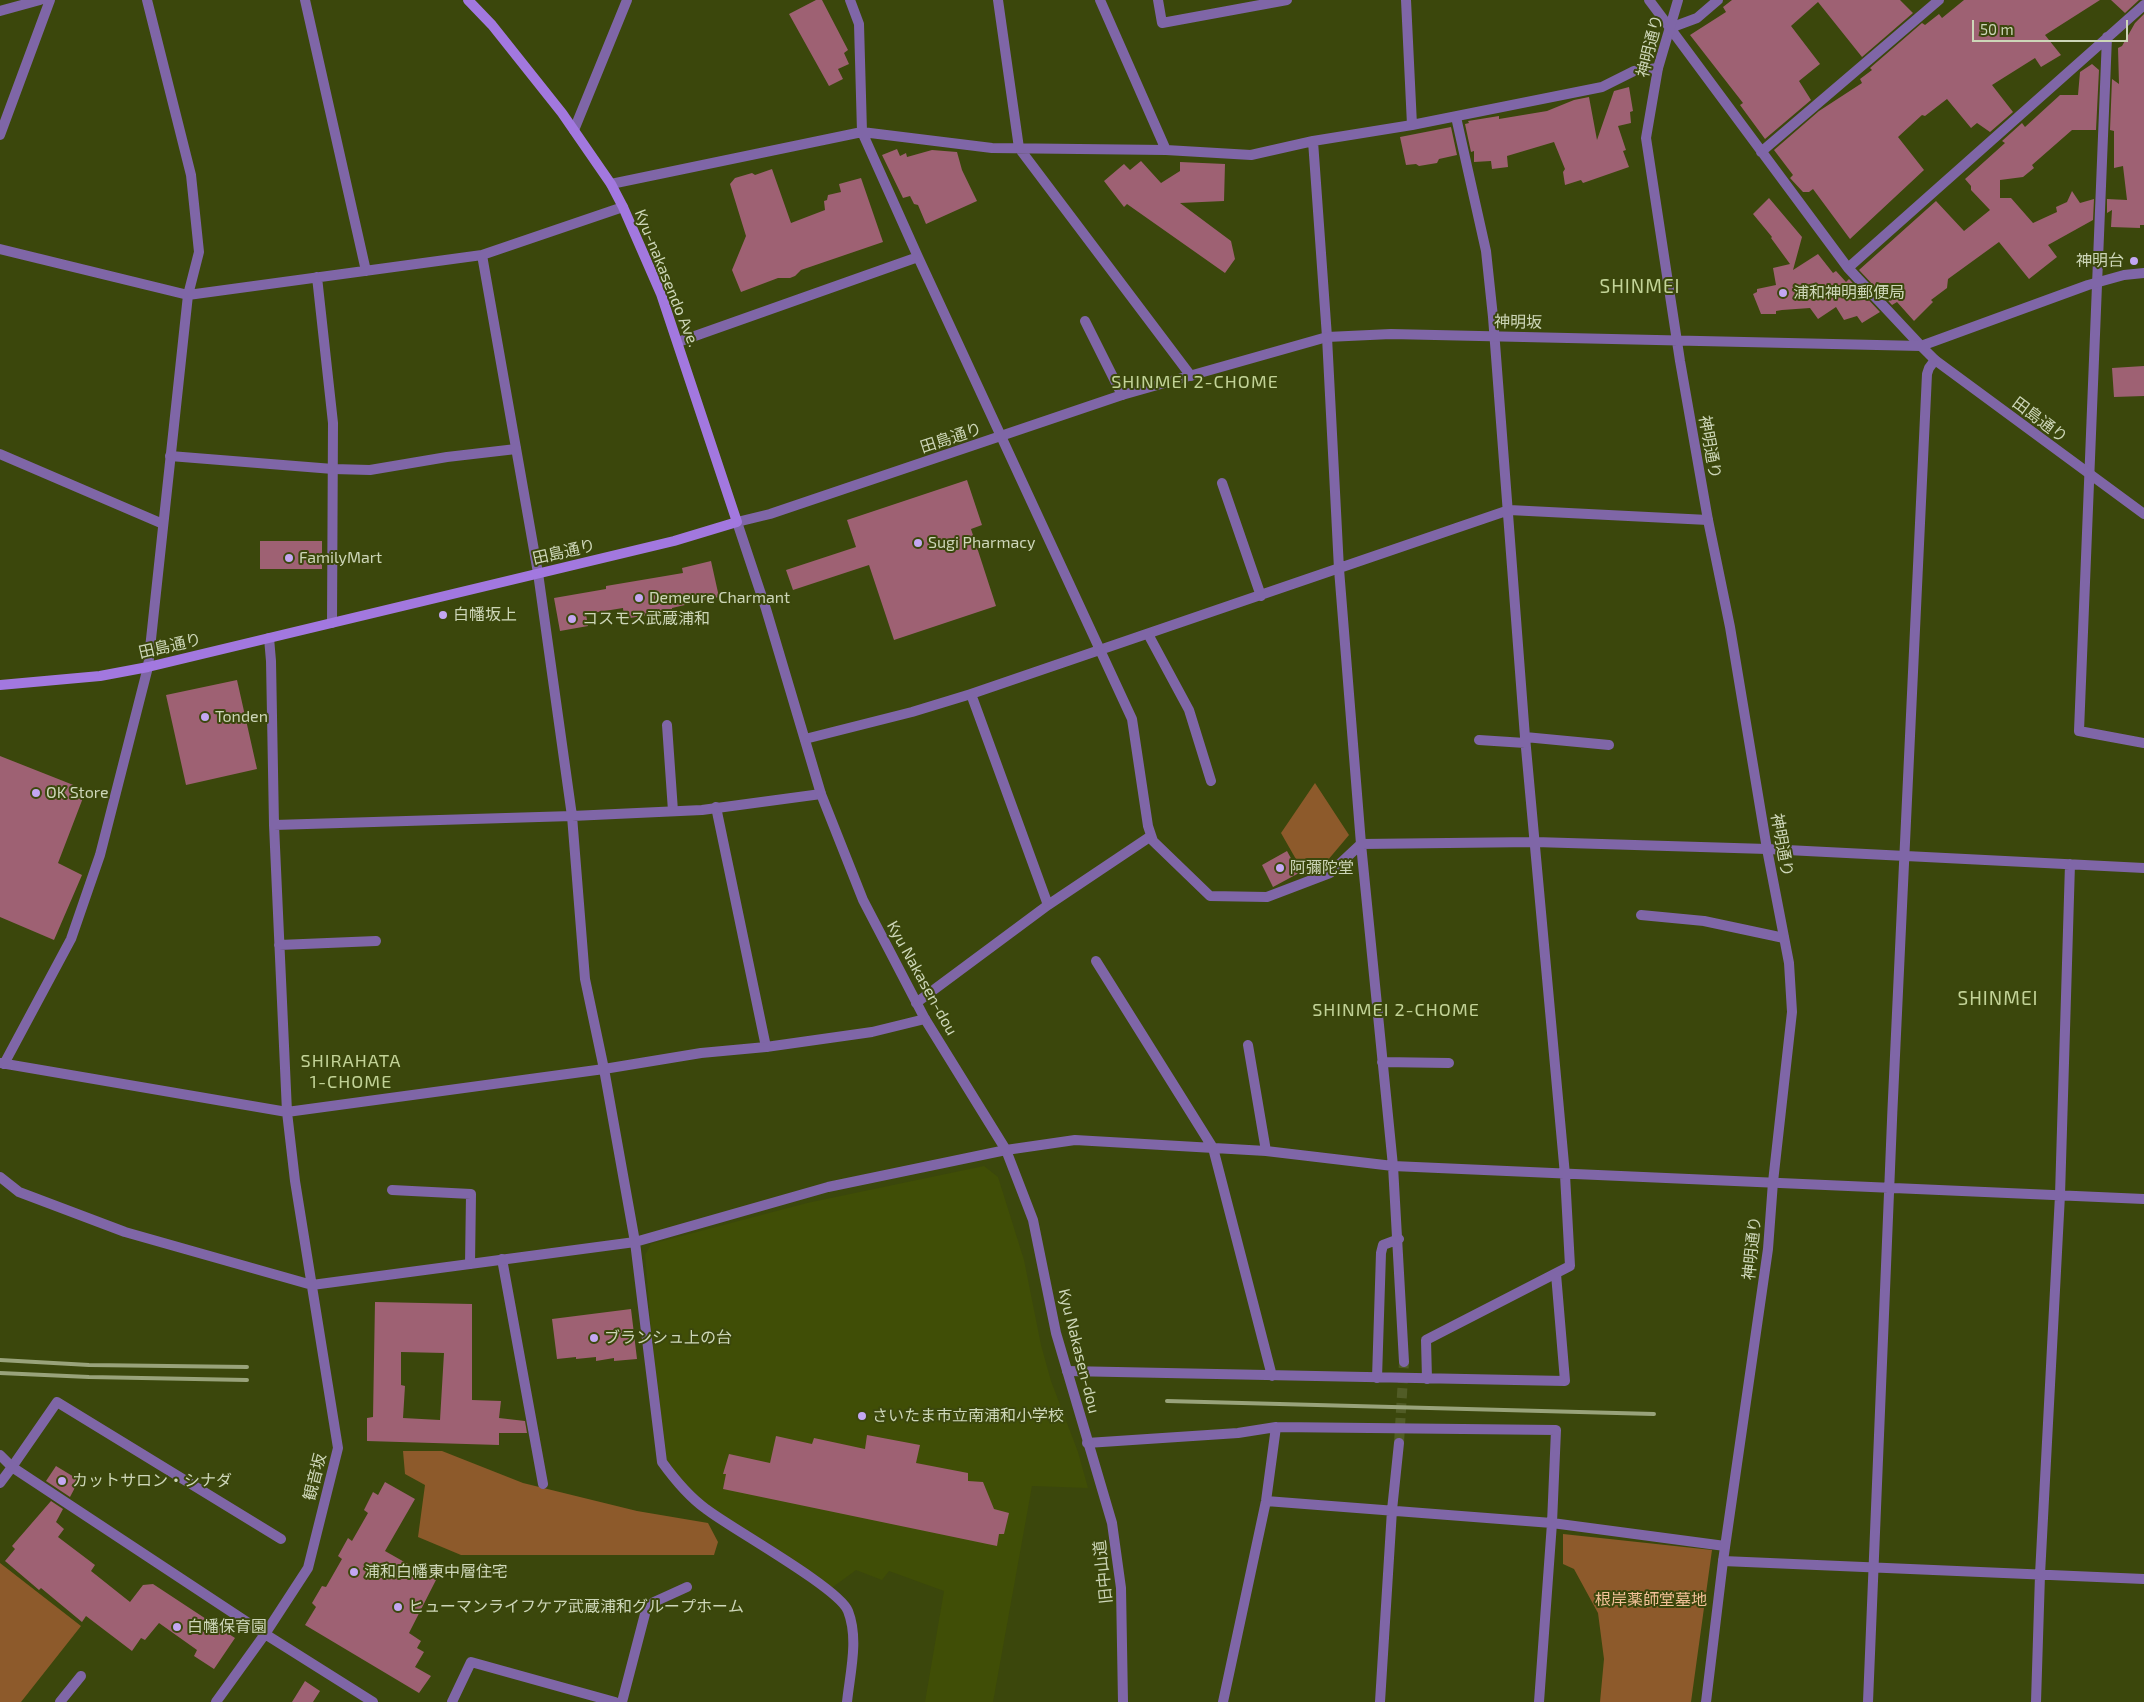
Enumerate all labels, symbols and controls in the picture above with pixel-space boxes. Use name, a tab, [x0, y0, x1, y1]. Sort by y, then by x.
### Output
scale bar	[1974, 10, 2130, 42]
street label: 神明通り	[1633, 13, 1667, 79]
text: 50 m	[1980, 20, 2014, 38]
street label: Kyu-nakasendo Ave.	[631, 206, 703, 350]
place label: 神明台	[2076, 251, 2124, 271]
marker: 神明台	[2128, 255, 2140, 267]
district label: SHINMEI	[1599, 276, 1681, 298]
place label: 浦和神明郵便局	[1793, 283, 1905, 303]
marker: 浦和神明郵便局	[1777, 287, 1789, 299]
street label: 神明坂	[1494, 312, 1542, 332]
district label: SHINMEI 2-CHOME	[1109, 371, 1281, 393]
street label: 田島通り	[2009, 393, 2071, 447]
street label: 神明通り	[1695, 414, 1725, 480]
street label: 田島通り	[918, 419, 984, 457]
place label: Sugi Pharmacy	[928, 533, 1036, 553]
street label: 田島通り	[531, 535, 597, 569]
marker: Sugi Pharmacy	[912, 537, 924, 549]
place label: FamilyMart	[299, 548, 382, 568]
marker: FamilyMart	[283, 552, 295, 564]
place label: Demeure Charmant	[649, 588, 790, 608]
marker: Demeure Charmant	[633, 592, 645, 604]
place label: 白幡坂上	[453, 605, 517, 625]
marker: 白幡坂上	[437, 609, 449, 621]
place label: コスモス武蔵浦和	[582, 609, 710, 629]
marker: コスモス武蔵浦和	[566, 613, 578, 625]
street label: 田島通り	[137, 629, 203, 663]
place label: Tonden	[215, 707, 268, 727]
marker: Tonden	[199, 711, 211, 723]
place label: OK Store	[46, 783, 109, 803]
marker: OK Store	[30, 787, 42, 799]
street label: 神明通り	[1767, 812, 1797, 878]
place label: 阿彌陀堂	[1290, 858, 1354, 878]
marker: 阿彌陀堂	[1274, 862, 1286, 874]
street label: Kyu Nakasen-dou	[883, 917, 961, 1039]
district label: SHINMEI	[1957, 988, 2039, 1010]
district label: SHINMEI 2-CHOME	[1310, 999, 1482, 1021]
district label: SHIRAHATA 1-CHOME	[299, 1050, 403, 1092]
street label: 神明通り	[1739, 1215, 1765, 1281]
street label: Kyu Nakasen-dou	[1054, 1287, 1104, 1415]
place label: ブランシュ上の台	[604, 1328, 732, 1348]
marker: ブランシュ上の台	[588, 1332, 600, 1344]
place label: さいたま市立南浦和小学校	[872, 1406, 1064, 1426]
marker: さいたま市立南浦和小学校	[856, 1410, 868, 1422]
street label: 観音坂	[300, 1451, 330, 1503]
place label: カットサロン・シナダ	[72, 1471, 232, 1491]
marker: カットサロン・シナダ	[56, 1475, 68, 1487]
street label: 旧中山道	[1090, 1539, 1116, 1605]
place label: 浦和白幡東中層住宅	[364, 1562, 508, 1582]
marker: 浦和白幡東中層住宅	[348, 1566, 360, 1578]
park label: 根岸薬師堂墓地	[1595, 1590, 1707, 1610]
place label: ヒューマンライフケア武蔵浦和グループホーム	[408, 1597, 744, 1617]
marker: ヒューマンライフケア武蔵浦和グループホーム	[392, 1601, 404, 1613]
place label: 白幡保育園	[187, 1617, 267, 1637]
marker: 白幡保育園	[171, 1621, 183, 1633]

